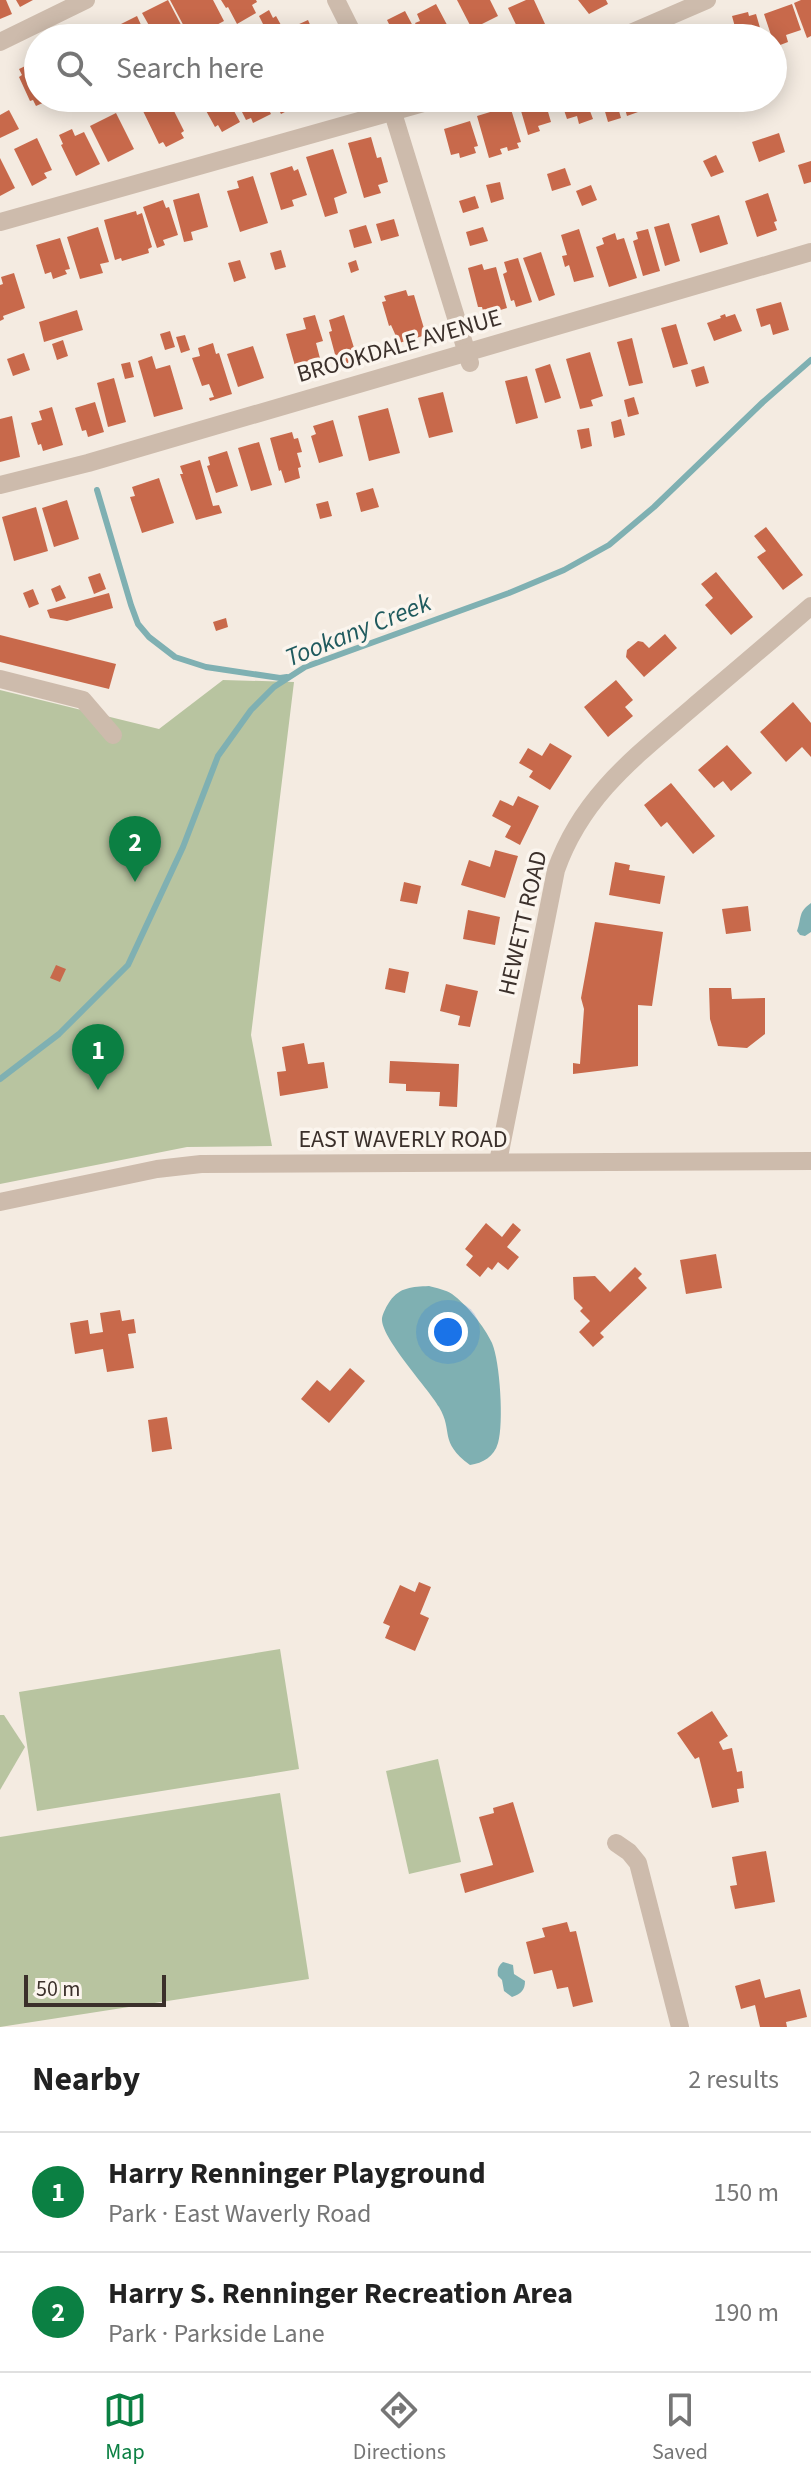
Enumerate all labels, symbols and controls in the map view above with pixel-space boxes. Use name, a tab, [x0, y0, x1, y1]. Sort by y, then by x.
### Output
search box	[24, 24, 787, 112]
icon: search	[52, 46, 96, 90]
text: Search here	[116, 47, 264, 90]
street label: BROOKDALE AVENUE	[292, 300, 506, 392]
water label: Tookany Creek	[279, 584, 437, 676]
pin: 2	[109, 816, 161, 882]
street label: HEWETT ROAD	[489, 847, 557, 999]
pin: 1	[72, 1024, 124, 1090]
street label: EAST WAVERLY ROAD	[298, 1122, 508, 1157]
your location	[428, 1312, 468, 1352]
scale bar	[24, 1971, 166, 2007]
text: 50 m	[36, 1973, 81, 2005]
text: Nearby	[32, 2055, 140, 2104]
text: 2 results	[688, 2061, 779, 2098]
text: Harry Renninger Playground	[108, 2152, 486, 2195]
text: 1	[51, 2174, 65, 2211]
text: 150 m	[713, 2174, 779, 2211]
text: Park · East Waverly Road	[108, 2195, 372, 2232]
text: Harry S. Renninger Recreation Area	[108, 2272, 573, 2315]
text: 2	[51, 2294, 65, 2331]
text: 190 m	[713, 2294, 779, 2331]
text: Park · Parkside Lane	[108, 2315, 325, 2352]
tab: Map	[103, 2388, 147, 2468]
tab: Directions	[353, 2388, 446, 2468]
tab: Saved	[652, 2388, 708, 2468]

